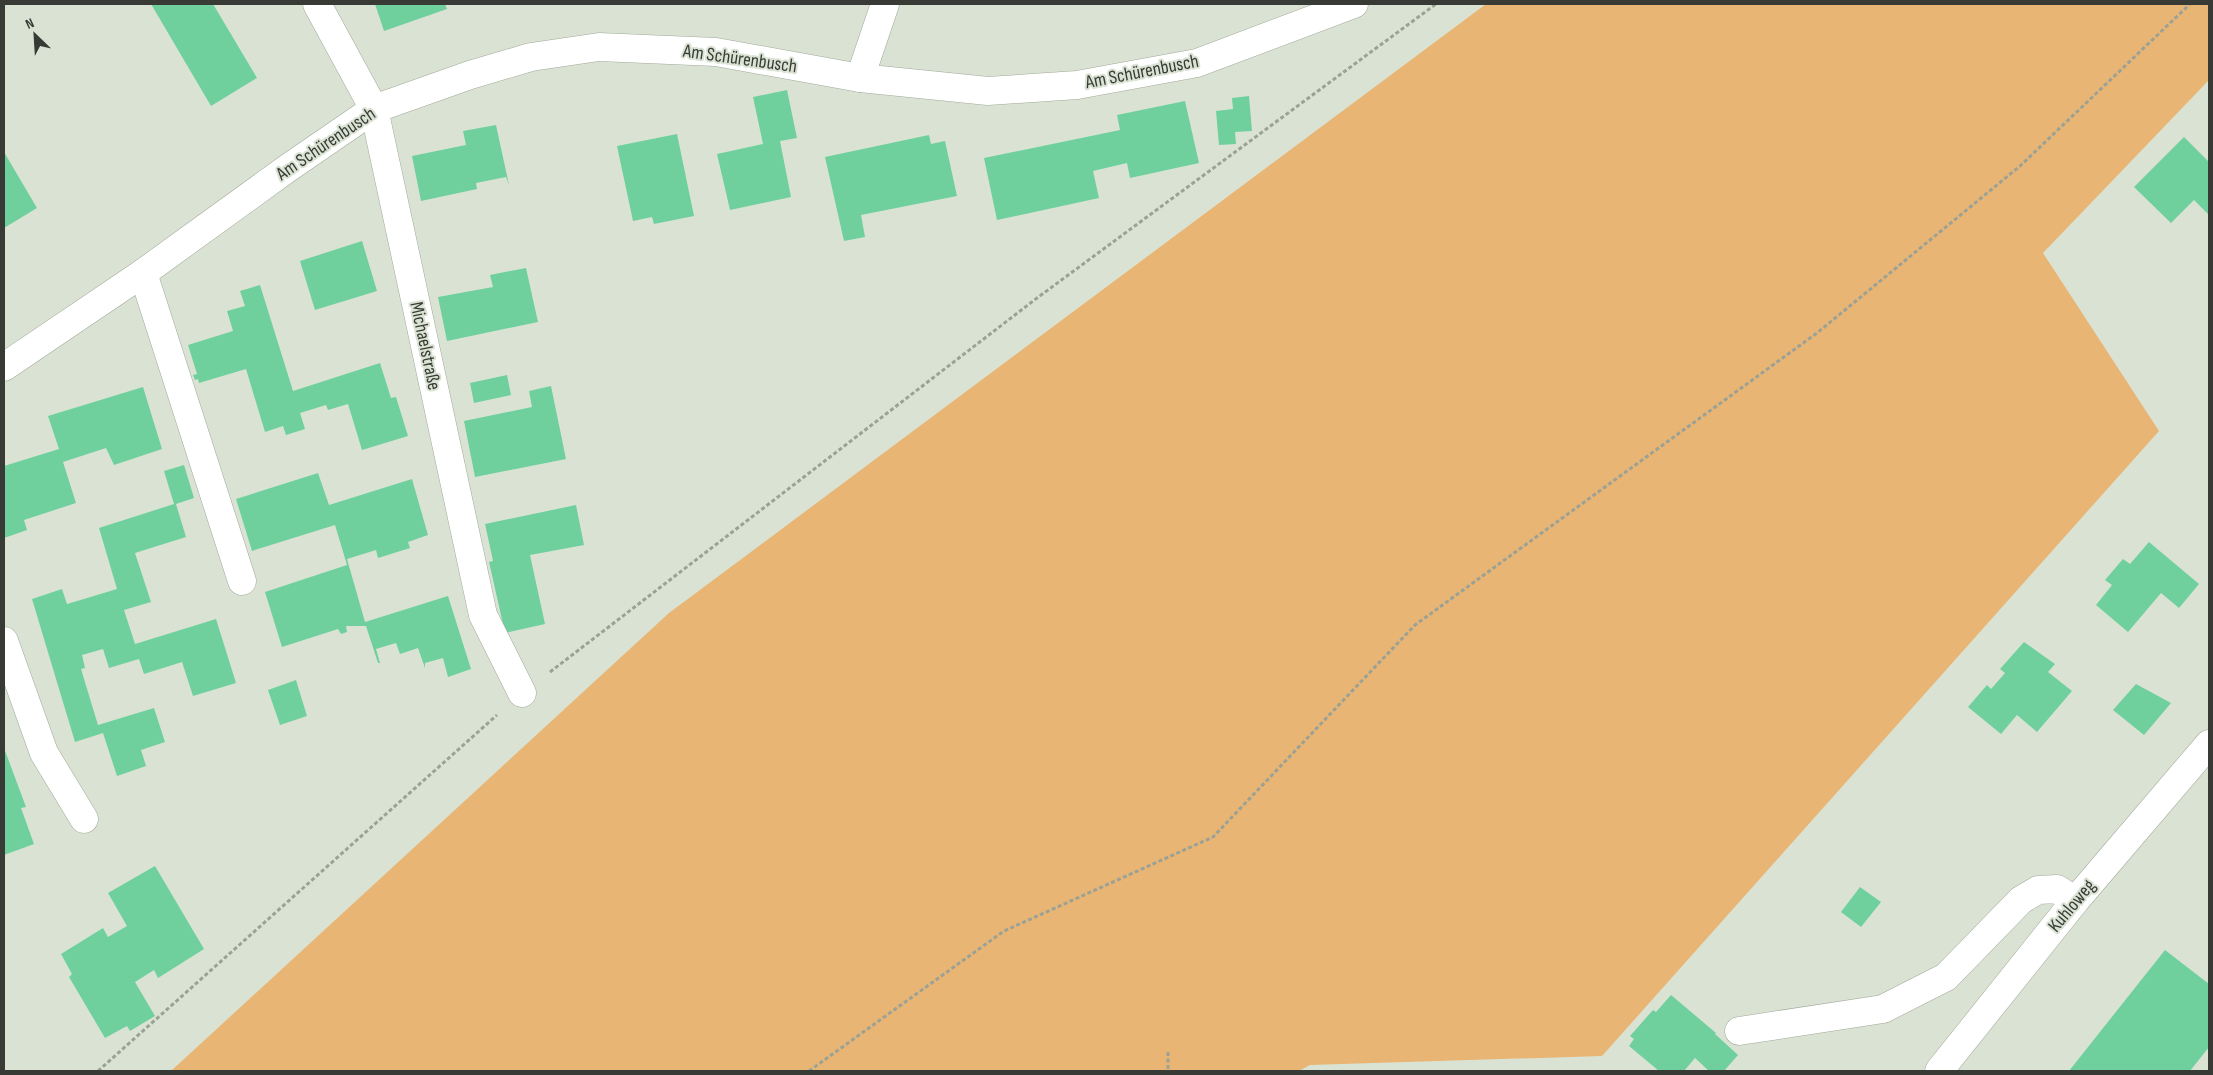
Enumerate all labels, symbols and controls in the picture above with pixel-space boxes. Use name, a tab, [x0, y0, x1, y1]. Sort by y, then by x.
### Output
north arrow	[10, 10, 60, 60]
text: N	[23, 14, 37, 33]
street label: Am Schürenbusch	[681, 39, 798, 78]
street label: Am Schürenbusch	[1082, 50, 1201, 94]
street label: Am Schürenbusch	[271, 102, 380, 186]
street label: Michaelstraße	[404, 300, 446, 392]
street label: Kuhloweg	[2043, 875, 2101, 937]

